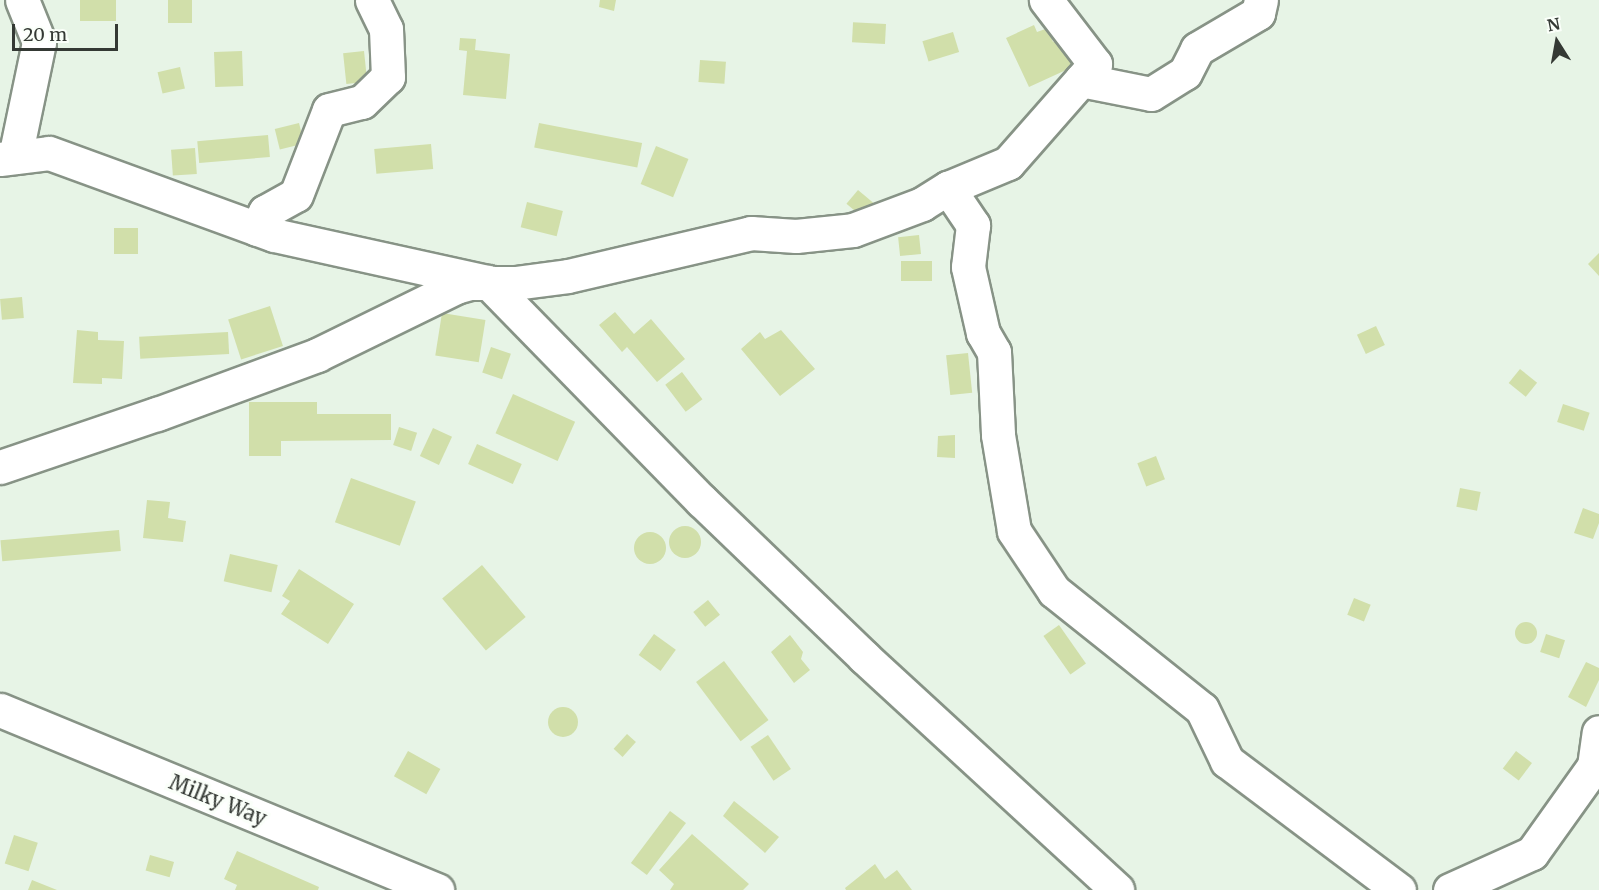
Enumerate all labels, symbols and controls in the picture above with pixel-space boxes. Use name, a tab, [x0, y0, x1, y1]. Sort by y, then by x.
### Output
scale bar	[15, 12, 122, 50]
north arrow	[1527, 12, 1587, 72]
text: N	[1545, 13, 1562, 35]
text: 20 m	[23, 23, 67, 46]
street label: Milky Way	[166, 770, 270, 830]

